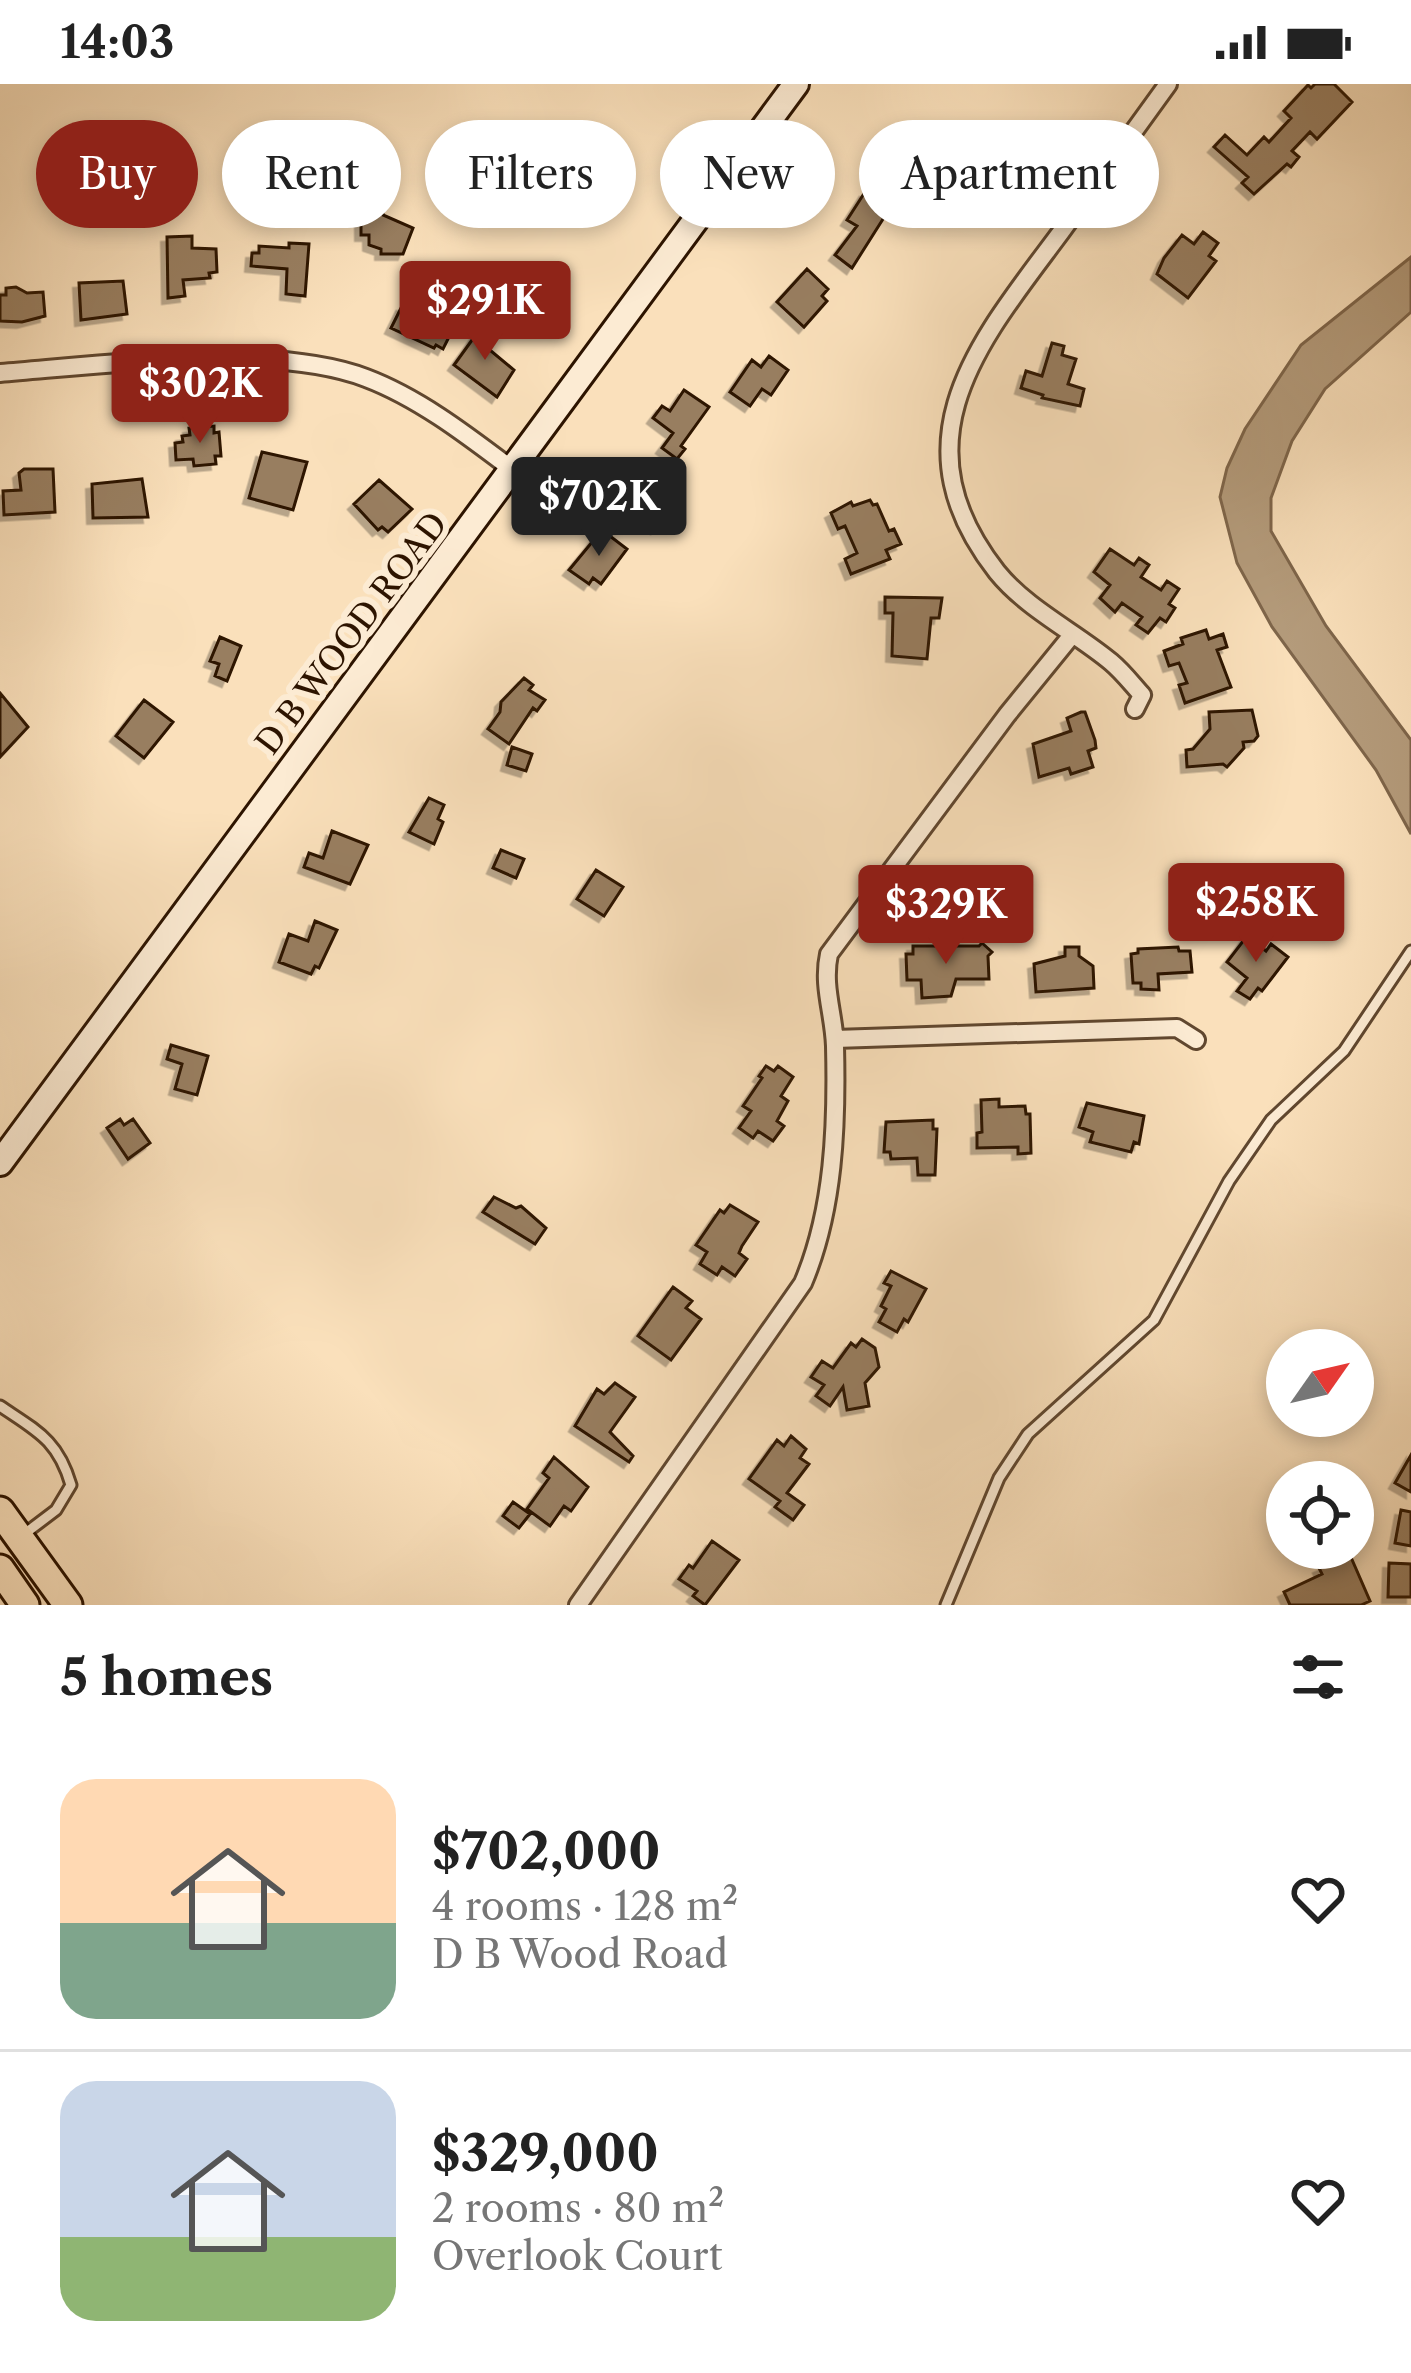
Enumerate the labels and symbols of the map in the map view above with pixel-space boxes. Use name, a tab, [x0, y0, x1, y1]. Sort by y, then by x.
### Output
pin: $291K	[401, 261, 569, 363]
pin: $302K	[116, 344, 284, 446]
pin: $702K	[515, 457, 683, 559]
street label: D B WOOD ROAD	[247, 504, 456, 762]
pin: $258K	[1172, 863, 1340, 965]
pin: $329K	[862, 865, 1030, 967]
north arrow	[1266, 1329, 1374, 1437]

